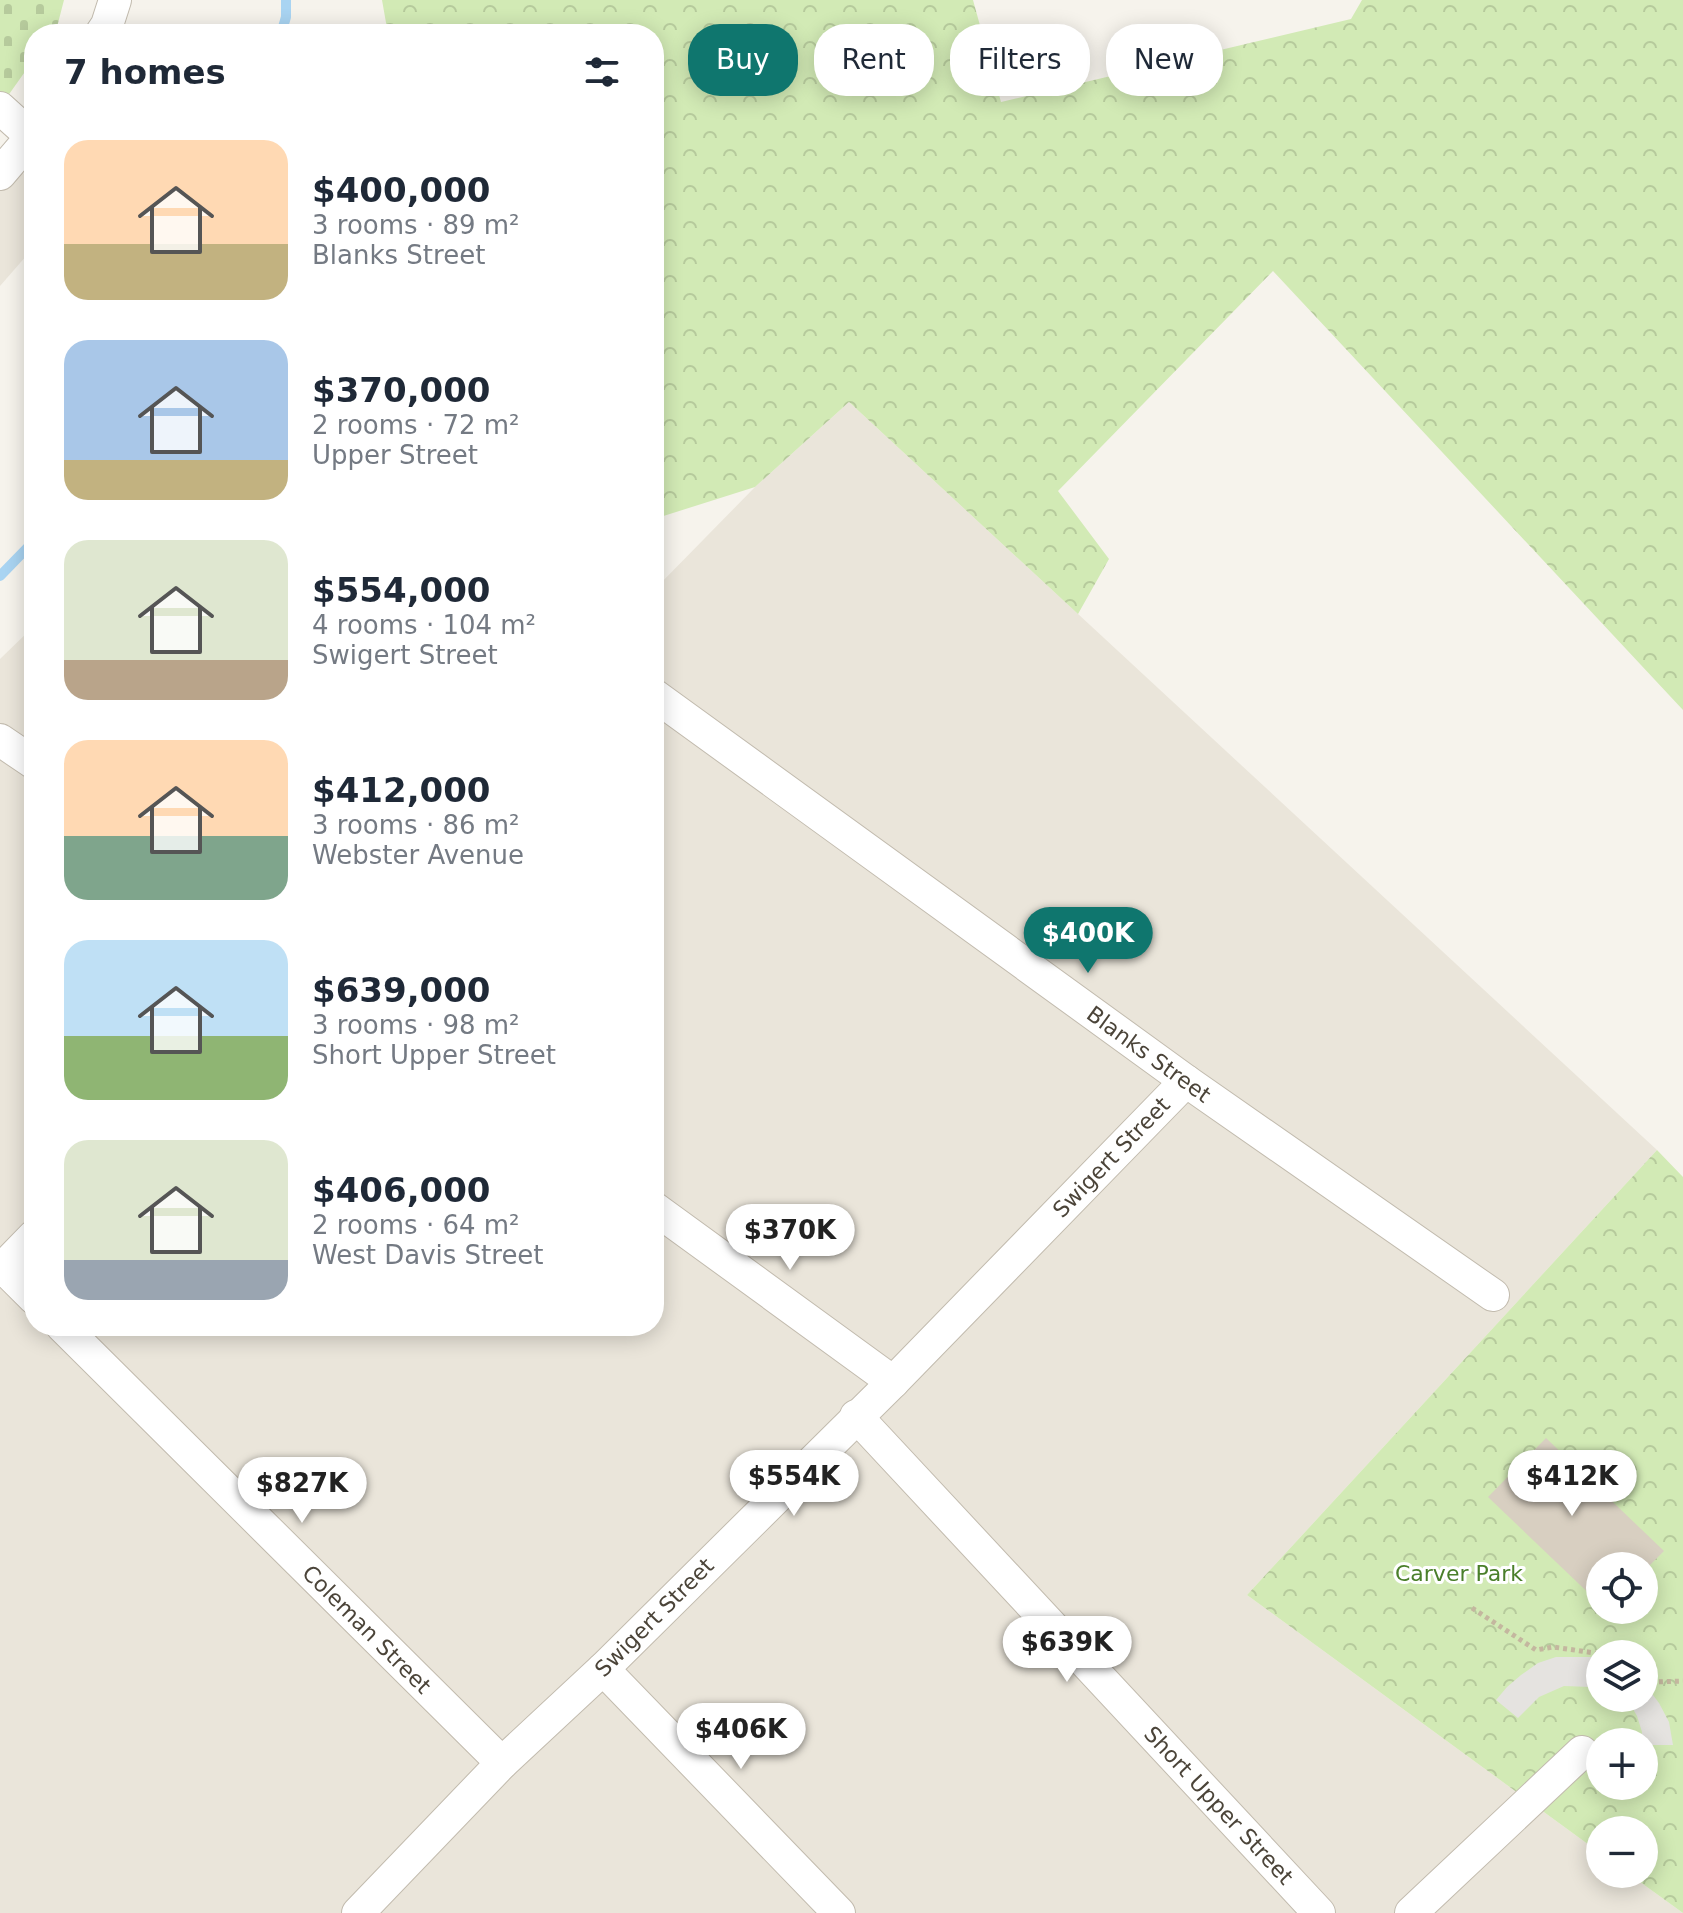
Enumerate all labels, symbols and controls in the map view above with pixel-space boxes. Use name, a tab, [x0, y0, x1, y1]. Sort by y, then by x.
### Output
chip: Buy	[688, 24, 798, 96]
chip: Rent	[814, 24, 934, 96]
chip: Filters	[950, 24, 1090, 96]
chip: New	[1106, 24, 1223, 96]
icon: filters	[580, 50, 624, 94]
text: 7 homes	[64, 52, 226, 92]
text: $400,000	[312, 170, 491, 210]
icon: home	[128, 172, 224, 268]
text: 3 rooms · 89 m²	[312, 210, 520, 240]
text: Blanks Street	[312, 240, 485, 270]
text: $370,000	[312, 370, 491, 410]
icon: home	[128, 372, 224, 468]
text: 2 rooms · 72 m²	[312, 410, 520, 440]
text: Upper Street	[312, 440, 478, 470]
text: $554,000	[312, 570, 491, 610]
icon: home	[128, 572, 224, 668]
text: 4 rooms · 104 m²	[312, 610, 536, 640]
text: Swigert Street	[312, 640, 498, 670]
text: $412,000	[312, 770, 491, 810]
icon: home	[128, 772, 224, 868]
text: 3 rooms · 86 m²	[312, 810, 520, 840]
text: Webster Avenue	[312, 840, 524, 870]
pin: $400K	[1032, 907, 1144, 975]
text: $400K	[1042, 918, 1134, 948]
text: $639,000	[312, 970, 491, 1010]
icon: home	[128, 972, 224, 1068]
street label: Blanks Street	[1082, 1001, 1216, 1108]
text: 3 rooms · 98 m²	[312, 1010, 520, 1040]
text: Short Upper Street	[312, 1040, 556, 1070]
street label: Swigert Street	[1048, 1092, 1175, 1223]
text: $406,000	[312, 1170, 491, 1210]
icon: home	[128, 1172, 224, 1268]
pin: $370K	[734, 1204, 846, 1272]
text: 2 rooms · 64 m²	[312, 1210, 520, 1240]
text: $370K	[744, 1215, 836, 1245]
text: West Davis Street	[312, 1240, 544, 1270]
pin: $554K	[738, 1450, 850, 1518]
pin: $412K	[1516, 1450, 1628, 1518]
pin: $827K	[246, 1457, 358, 1525]
text: $554K	[748, 1461, 840, 1491]
text: $412K	[1526, 1461, 1618, 1491]
text: $827K	[256, 1468, 348, 1498]
map controls	[1586, 1552, 1658, 1888]
button: locate	[1586, 1552, 1658, 1624]
street label: Swigert Street	[590, 1553, 719, 1682]
street label: Coleman Street	[297, 1560, 436, 1699]
park label: Carver Park	[1395, 1561, 1523, 1586]
pin: $639K	[1011, 1616, 1123, 1684]
text: $639K	[1021, 1627, 1113, 1657]
button: layers	[1586, 1640, 1658, 1712]
pin: $406K	[685, 1703, 797, 1771]
text: $406K	[695, 1714, 787, 1744]
street label: Short Upper Street	[1139, 1721, 1298, 1890]
button: +	[1586, 1728, 1658, 1800]
button: −	[1586, 1816, 1658, 1888]

